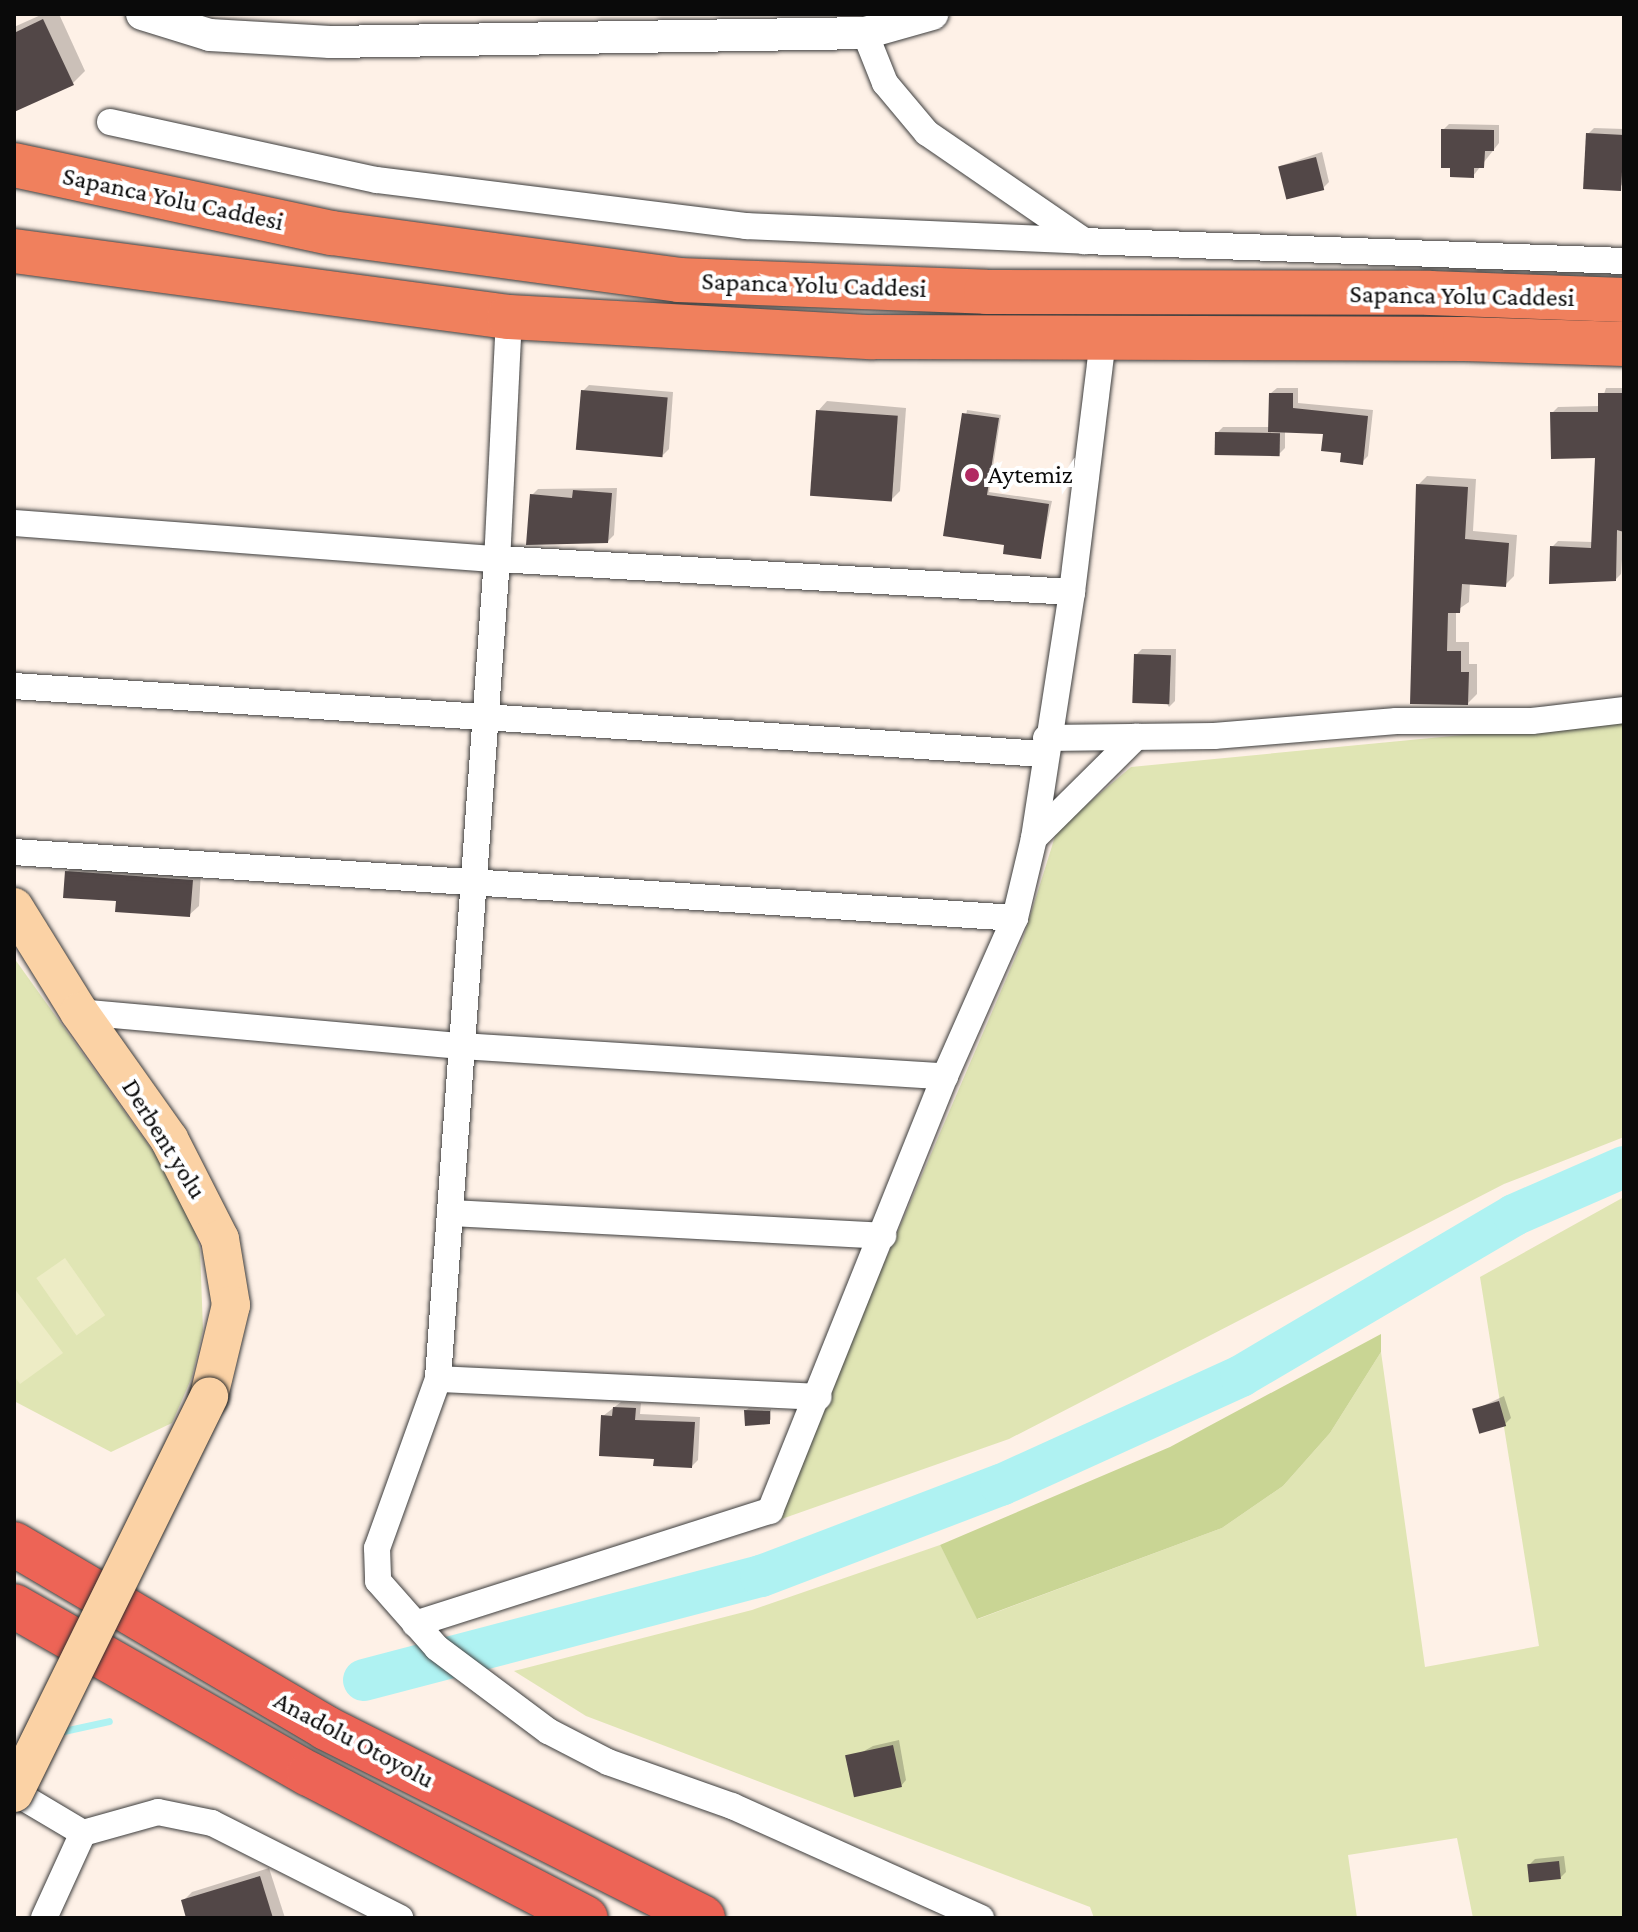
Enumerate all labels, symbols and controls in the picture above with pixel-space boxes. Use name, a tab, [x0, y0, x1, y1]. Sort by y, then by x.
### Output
street label: Sapanca Yolu Caddesi	[60, 160, 286, 238]
street label: Sapanca Yolu Caddesi	[701, 265, 927, 305]
street label: Sapanca Yolu Caddesi	[1349, 278, 1575, 314]
place label: Aytemiz	[988, 459, 1073, 491]
marker: Aytemiz	[963, 466, 981, 484]
street label: Derbent yolu	[115, 1073, 213, 1205]
street label: Anadolu Otoyolu	[269, 1685, 439, 1795]

